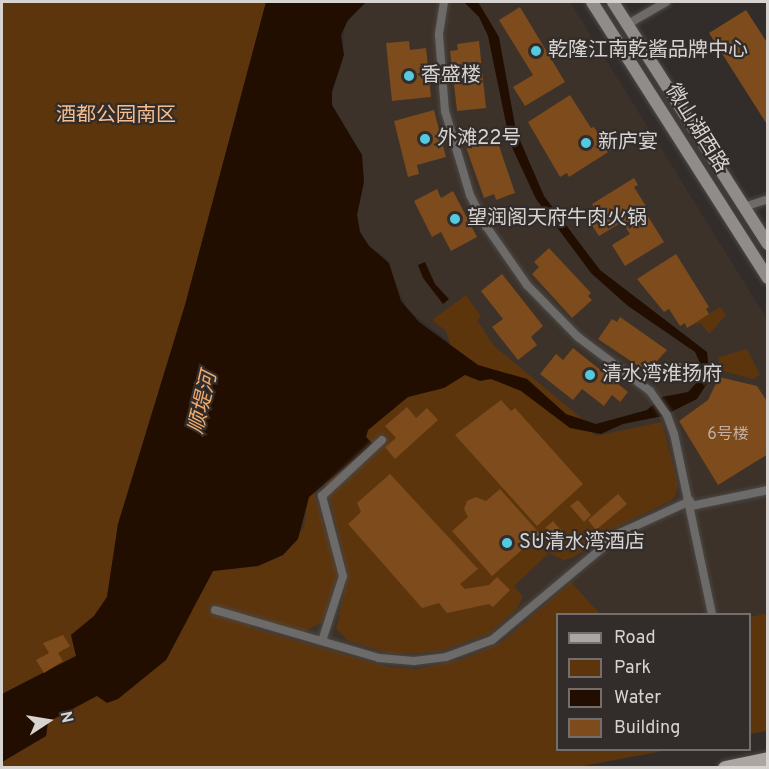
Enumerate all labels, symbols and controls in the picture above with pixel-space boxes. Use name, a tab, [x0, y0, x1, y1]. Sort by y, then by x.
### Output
place label: 乾隆江南乾酱品牌中心	[548, 39, 748, 63]
marker: 乾隆江南乾酱品牌中心	[529, 44, 543, 58]
place label: 香盛楼	[421, 64, 481, 88]
marker: 香盛楼	[402, 69, 416, 83]
street label: 微山湖西路	[659, 80, 733, 178]
park label: 酒都公园南区	[56, 104, 176, 128]
place label: 外滩22号	[437, 127, 521, 151]
place label: 新庐宴	[598, 131, 658, 155]
marker: 外滩22号	[418, 132, 432, 146]
marker: 新庐宴	[579, 136, 593, 150]
place label: 望润阁天府牛肉火锅	[467, 207, 647, 231]
marker: 望润阁天府牛肉火锅	[448, 212, 462, 226]
place label: 清水湾·淮扬府	[602, 363, 722, 387]
marker: 清水湾·淮扬府	[583, 368, 597, 382]
water label: 顺堤河	[185, 369, 223, 437]
house number: 6号楼	[707, 425, 749, 445]
place label: SU·清水湾酒店	[519, 531, 645, 555]
marker: SU·清水湾酒店	[500, 536, 514, 550]
legend	[556, 613, 751, 751]
text: Road	[614, 627, 656, 650]
text: Park	[614, 657, 651, 680]
text: Water	[614, 687, 661, 710]
north arrow	[18, 691, 78, 751]
text: N	[55, 710, 77, 725]
text: Building	[614, 717, 680, 740]

